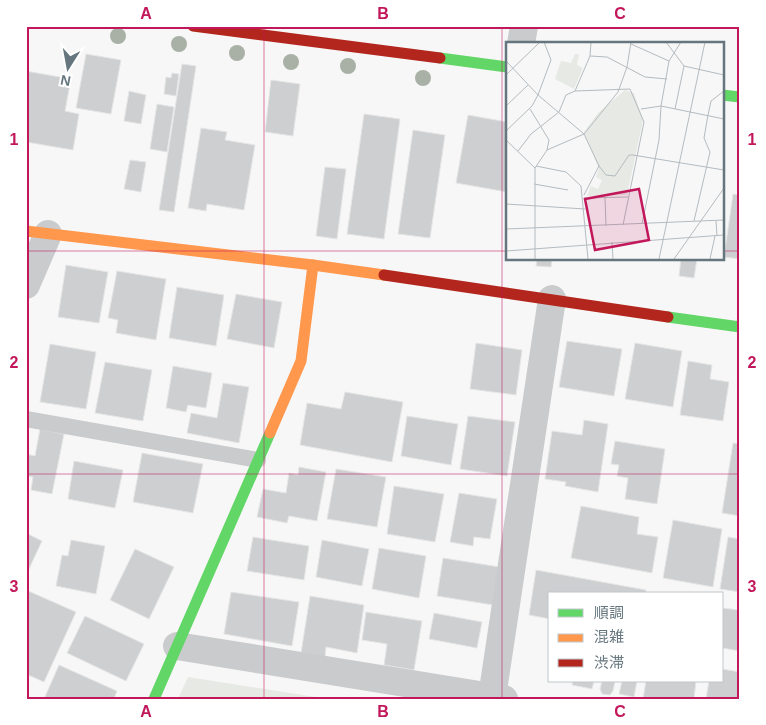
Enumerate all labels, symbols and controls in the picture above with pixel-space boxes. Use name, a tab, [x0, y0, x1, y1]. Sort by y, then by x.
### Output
text: A	[140, 5, 152, 22]
text: B	[377, 5, 389, 22]
text: C	[614, 5, 626, 22]
north arrow	[42, 42, 92, 92]
inset map	[506, 42, 724, 260]
text: N	[59, 72, 72, 90]
text: 1	[10, 131, 19, 148]
text: 1	[748, 131, 757, 148]
text: 2	[10, 354, 19, 371]
text: 2	[748, 354, 757, 371]
text: 3	[10, 578, 19, 595]
text: 3	[748, 578, 757, 595]
legend	[548, 592, 724, 682]
text: 順調	[594, 604, 624, 621]
text: 混雑	[594, 628, 624, 645]
text: 渋滞	[594, 654, 624, 671]
text: A	[140, 703, 152, 720]
text: B	[377, 703, 389, 720]
text: C	[614, 703, 626, 720]

